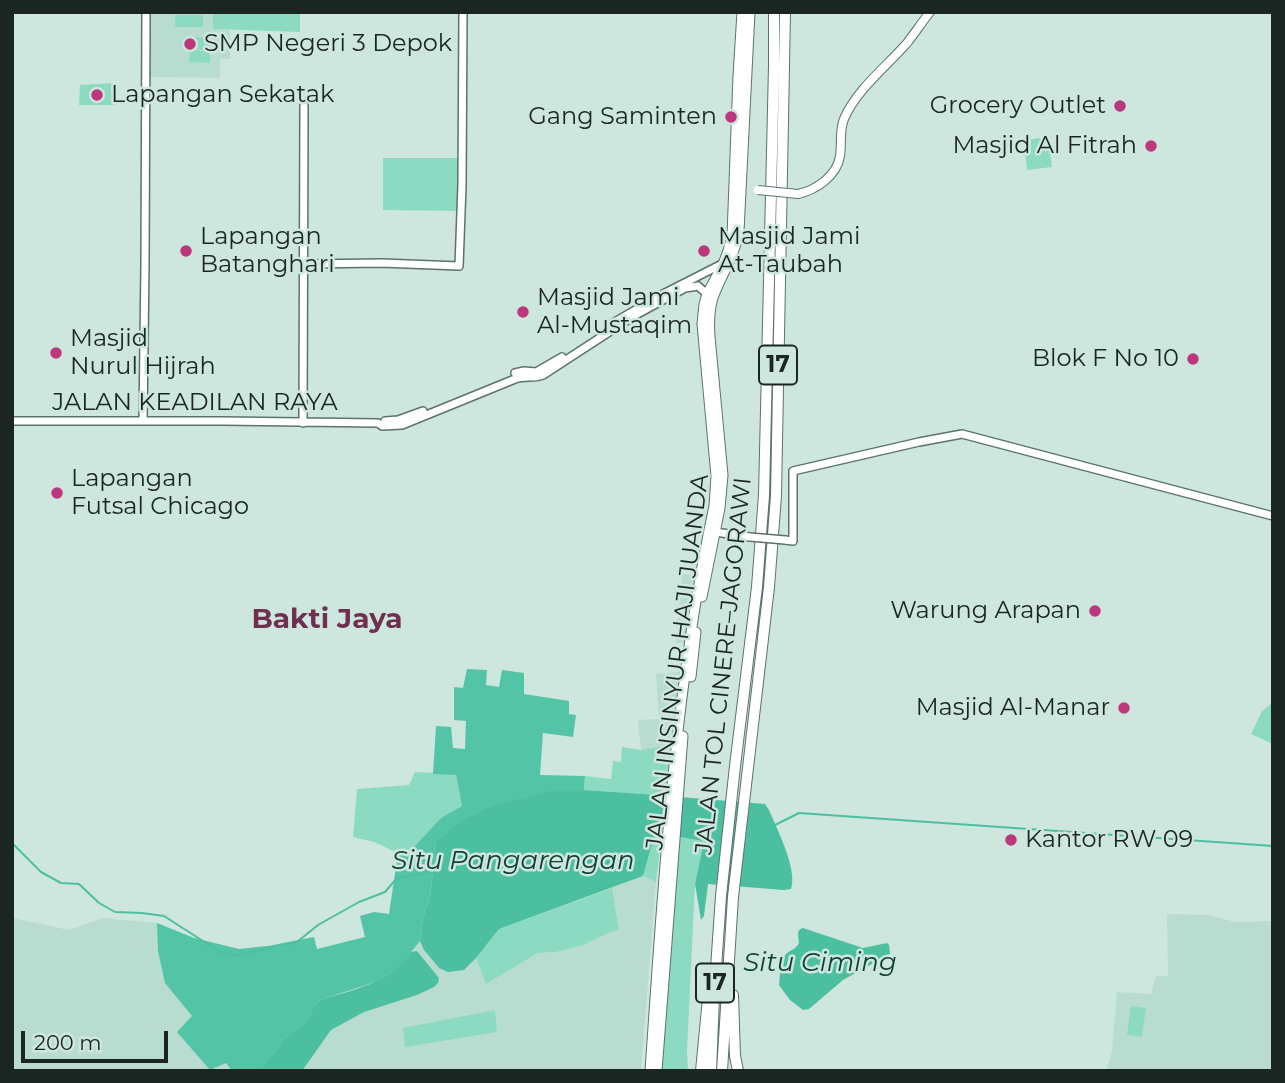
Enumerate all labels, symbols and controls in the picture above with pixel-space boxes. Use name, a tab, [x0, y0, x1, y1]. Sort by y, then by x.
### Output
place label: SMP Negeri 3 Depok	[204, 30, 452, 58]
marker: SMP Negeri 3 Depok	[182, 36, 198, 52]
place label: Lapangan Sekatak	[111, 81, 334, 109]
marker: Lapangan Sekatak	[89, 87, 105, 103]
place label: Grocery Outlet	[930, 92, 1106, 120]
marker: Grocery Outlet	[1112, 98, 1128, 114]
place label: Gang Saminten	[528, 103, 717, 131]
marker: Gang Saminten	[723, 109, 739, 125]
place label: Masjid Al Fitrah	[952, 132, 1137, 160]
marker: Masjid Al Fitrah	[1143, 138, 1159, 154]
place label: Lapangan Batanghari	[200, 223, 335, 279]
place label: Masjid Jami At-Taubah	[718, 223, 860, 279]
marker: Lapangan Batanghari	[178, 243, 194, 259]
marker: Masjid Jami At-Taubah	[696, 243, 712, 259]
place label: Masjid Jami Al-Mustaqim	[537, 284, 692, 340]
marker: Masjid Jami Al-Mustaqim	[515, 304, 531, 320]
place label: Masjid Nurul Hijrah	[70, 325, 216, 381]
marker: Masjid Nurul Hijrah	[48, 345, 64, 361]
place label: Blok F No 10	[1032, 345, 1179, 373]
road number: 17	[759, 346, 797, 384]
marker: Blok F No 10	[1185, 351, 1201, 367]
street label: JALAN KEADILAN RAYA	[52, 389, 338, 417]
place label: Lapangan Futsal Chicago	[71, 465, 249, 521]
street label: JALAN INSINYUR HAJI JUANDA	[641, 472, 715, 852]
street label: JALAN TOL CINERE–JAGORAWI	[690, 476, 758, 856]
marker: Lapangan Futsal Chicago	[49, 485, 65, 501]
place label: Warung Arapan	[890, 597, 1081, 625]
district label: Bakti Jaya	[251, 603, 403, 637]
marker: Warung Arapan	[1087, 603, 1103, 619]
place label: Masjid Al-Manar	[916, 694, 1110, 722]
marker: Masjid Al-Manar	[1116, 700, 1132, 716]
place label: Kantor RW 09	[1025, 826, 1193, 854]
marker: Kantor RW 09	[1003, 832, 1019, 848]
water label: Situ Pangarengan	[391, 845, 635, 877]
water label: Situ Ciming	[743, 947, 897, 979]
road number: 17	[696, 964, 734, 1002]
scale bar	[24, 1016, 172, 1060]
text: 200 m	[34, 1030, 101, 1055]

